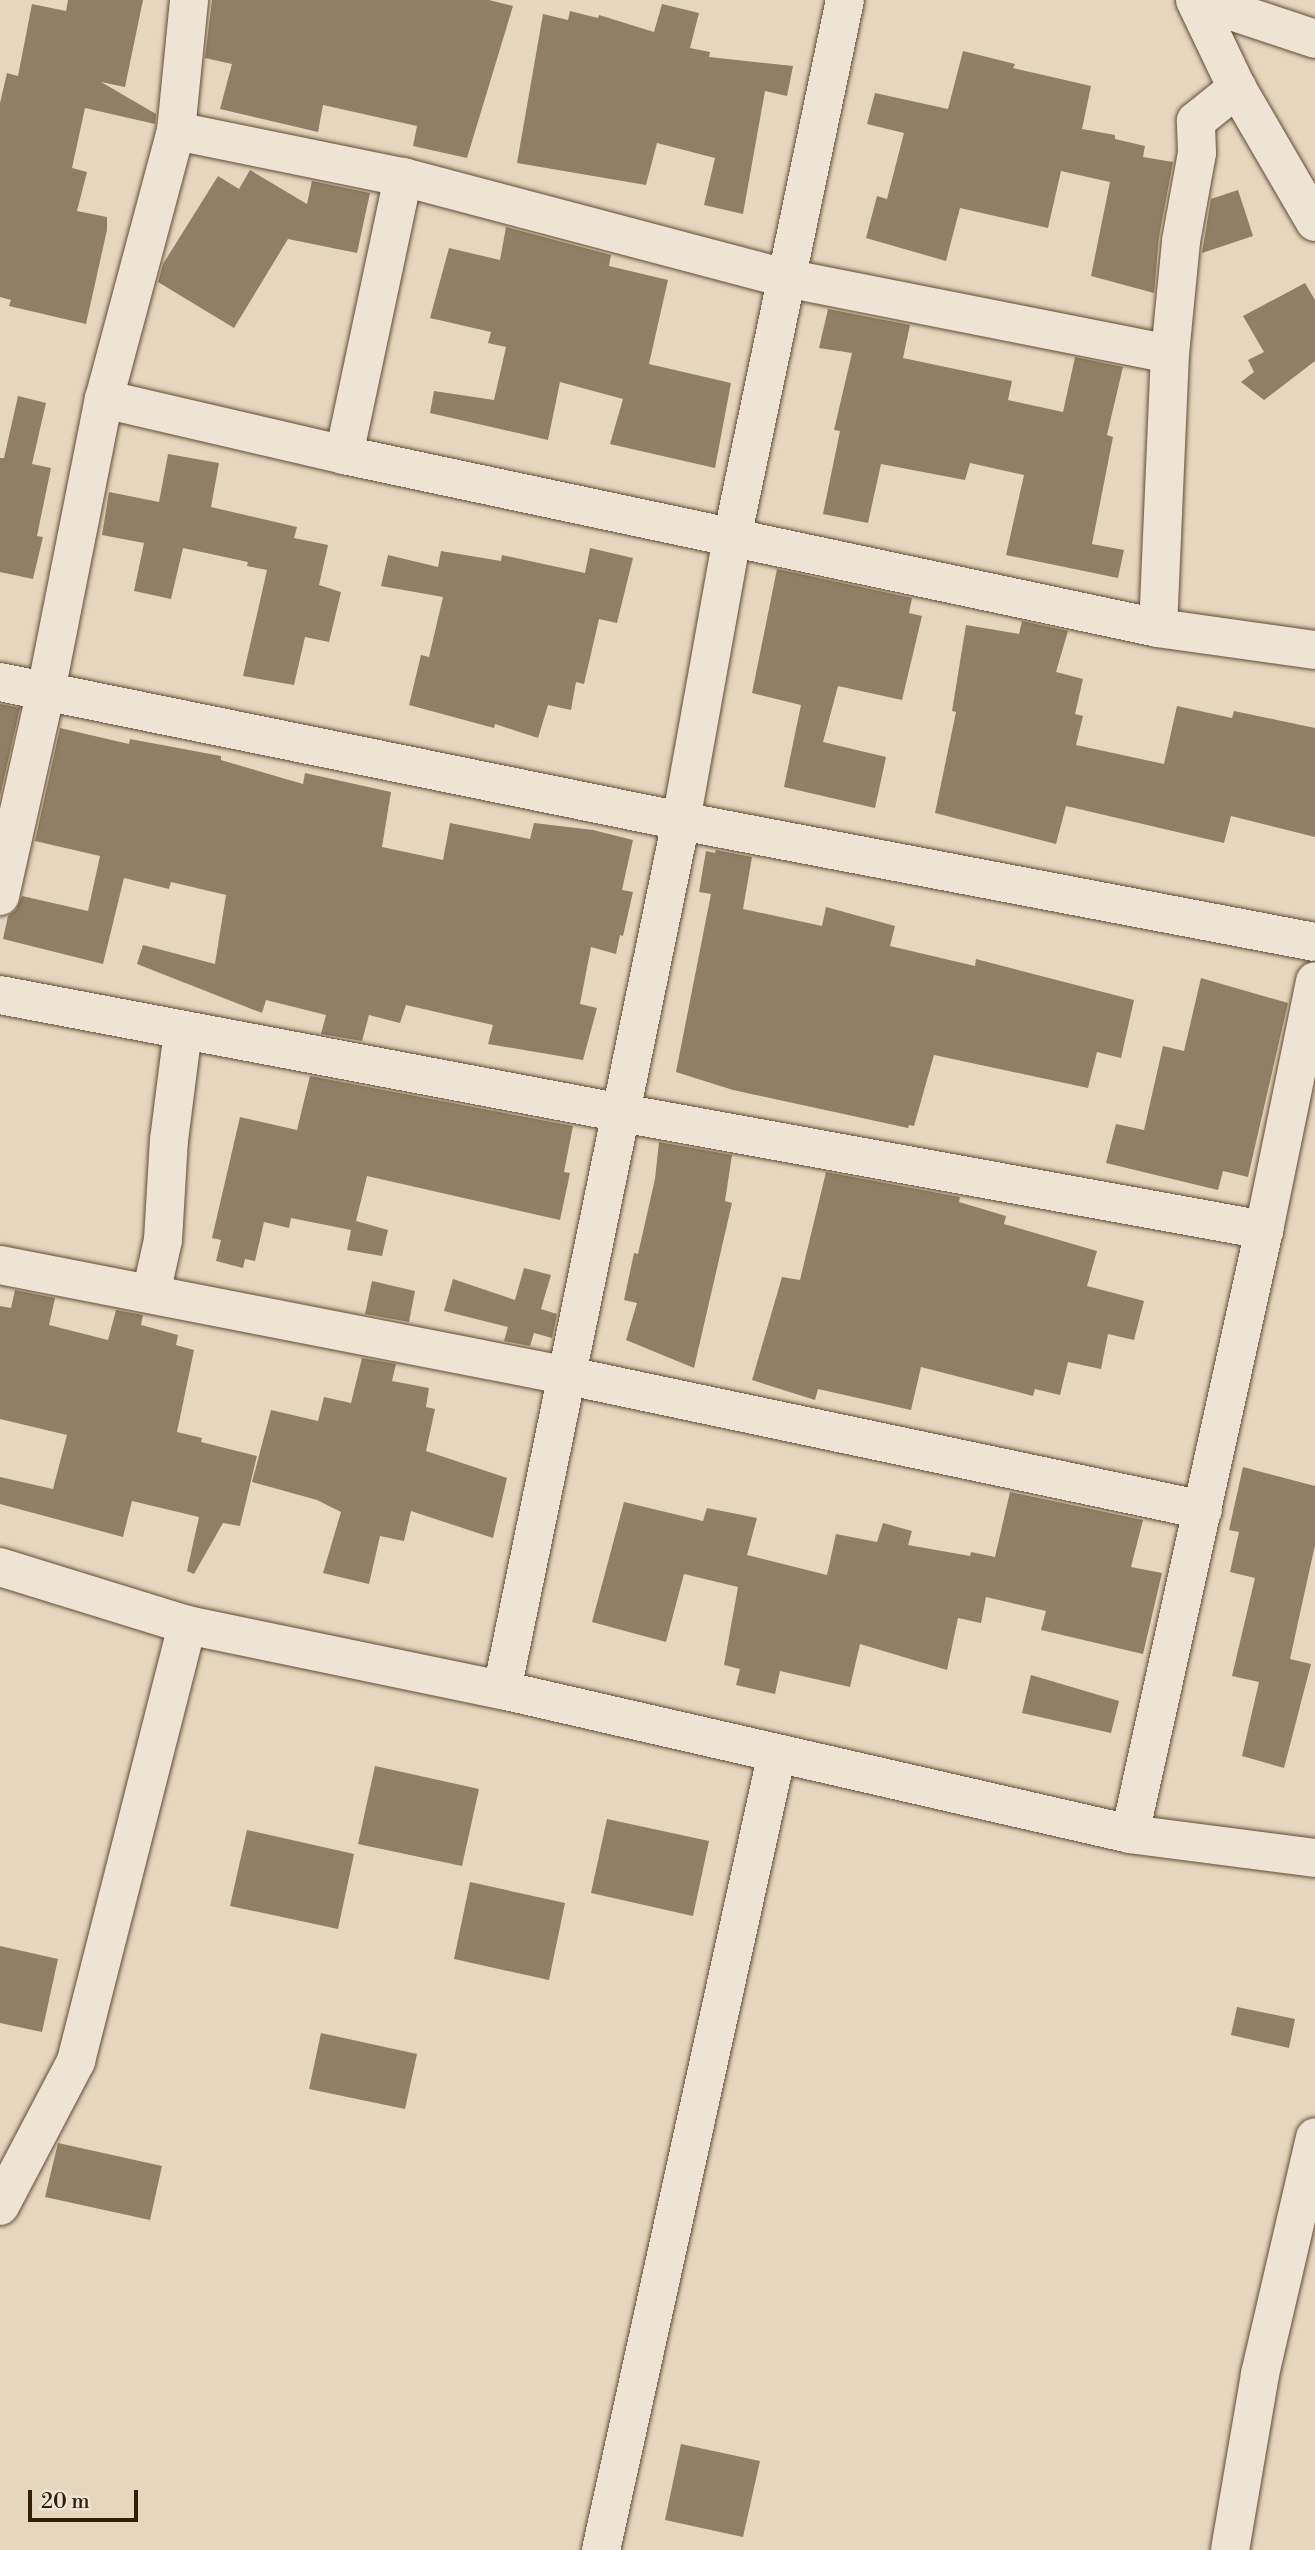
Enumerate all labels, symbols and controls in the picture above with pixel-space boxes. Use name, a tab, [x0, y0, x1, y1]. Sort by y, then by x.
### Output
scale bar	[32, 2476, 142, 2520]
text: 20 m	[41, 2489, 90, 2515]

